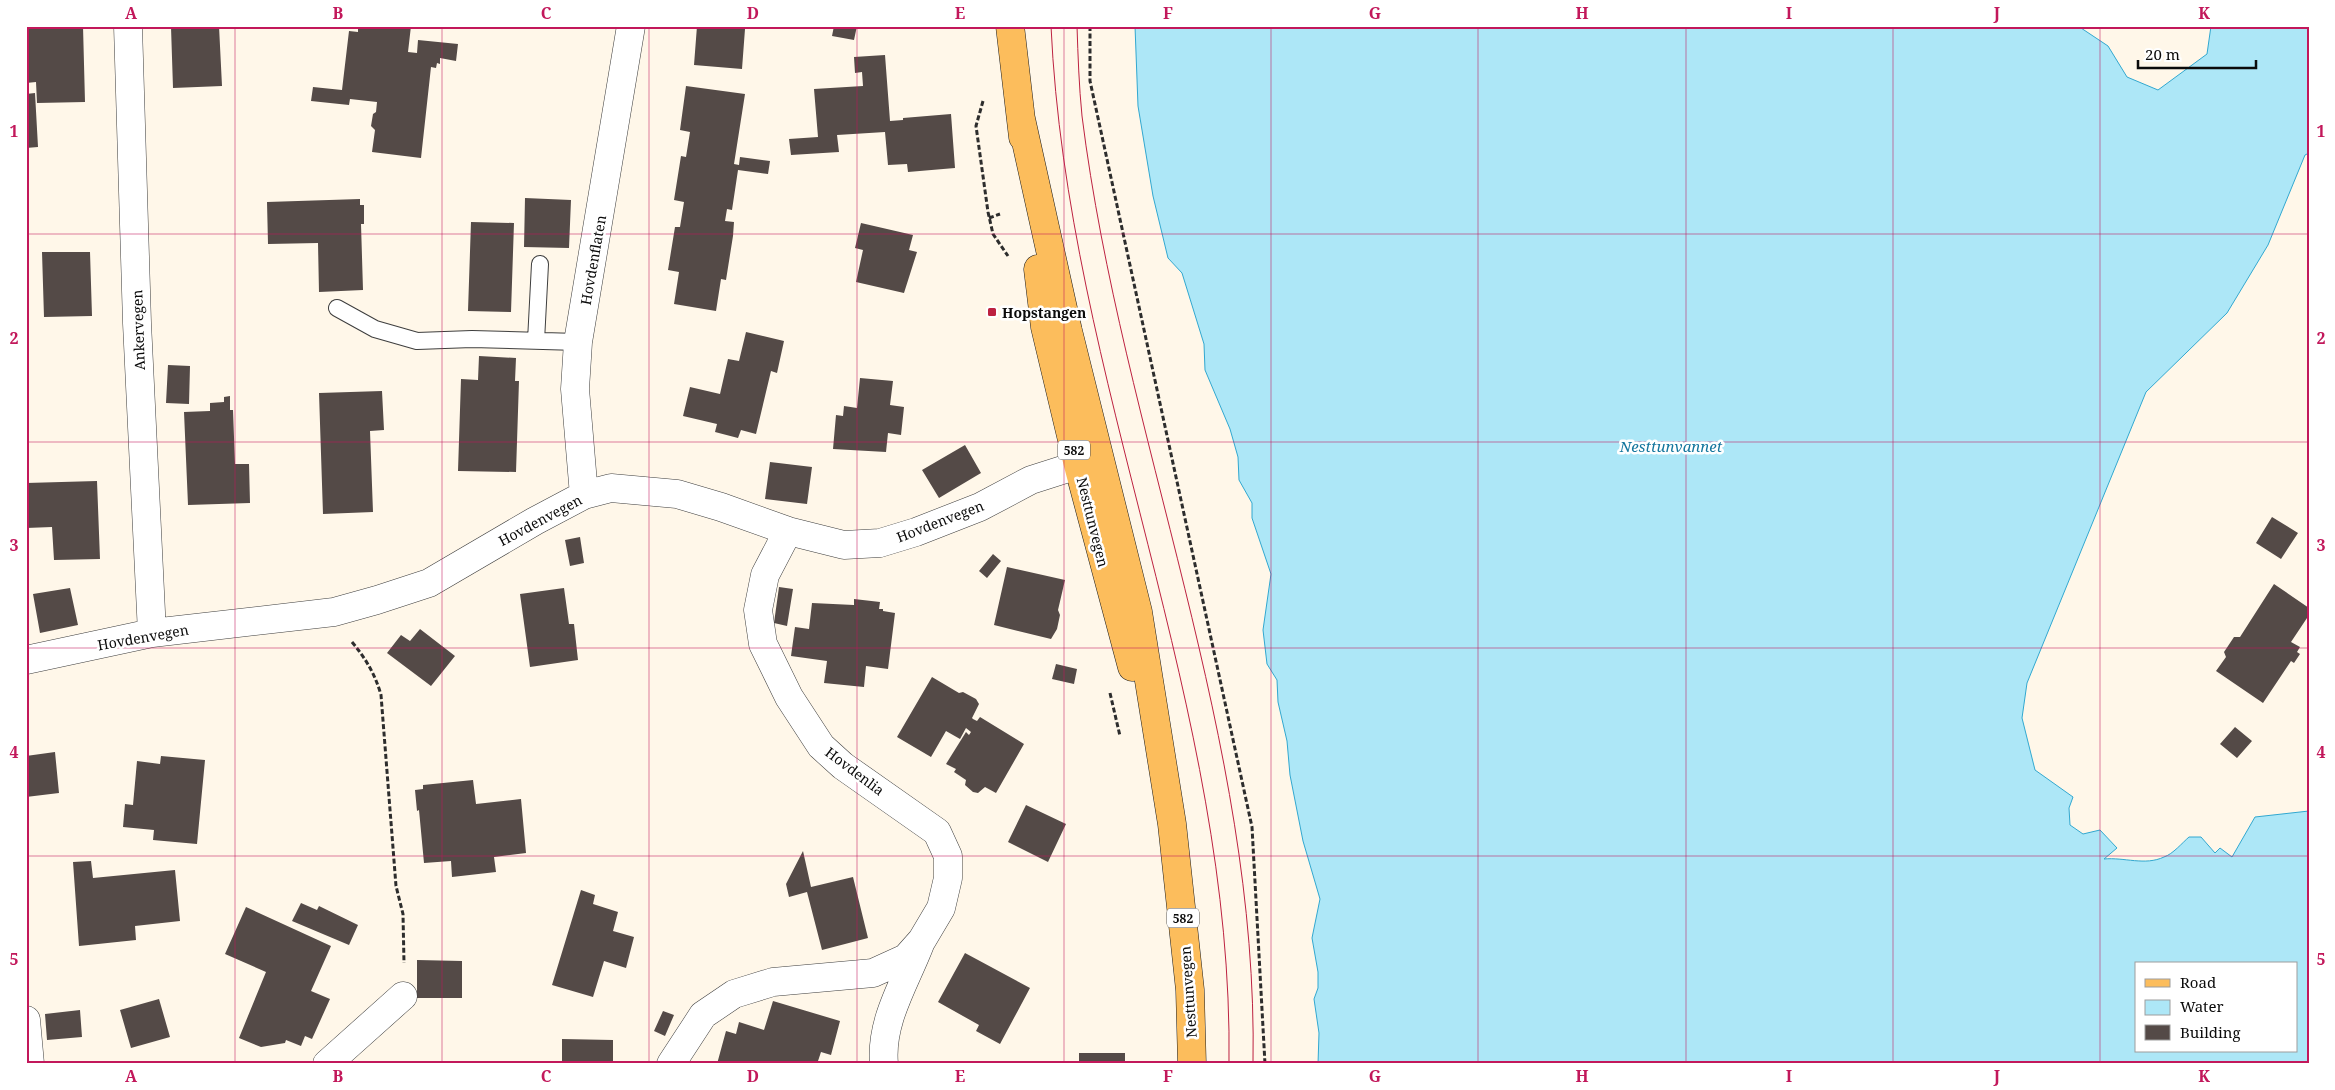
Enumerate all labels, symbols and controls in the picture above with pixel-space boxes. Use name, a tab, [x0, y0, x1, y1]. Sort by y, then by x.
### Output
text: A	[125, 2, 138, 24]
text: B	[333, 2, 344, 24]
text: C	[541, 2, 552, 24]
text: D	[747, 2, 759, 24]
text: E	[955, 2, 965, 24]
text: F	[1163, 2, 1173, 24]
text: G	[1369, 2, 1381, 24]
text: H	[1575, 2, 1589, 24]
text: I	[1786, 2, 1792, 24]
text: J	[1993, 2, 2001, 24]
text: K	[2198, 2, 2210, 24]
scale bar	[2138, 38, 2255, 70]
text: 20 m	[2145, 44, 2180, 64]
text: 1	[9, 120, 19, 142]
text: 1	[2316, 120, 2326, 142]
street label: Hovdenflaten	[576, 214, 610, 306]
street label: Ankervegen	[127, 289, 149, 371]
place label: Hopstangen	[1002, 303, 1086, 322]
marker: Hopstangen	[986, 306, 998, 318]
text: 2	[9, 327, 19, 349]
text: 2	[2316, 327, 2326, 349]
water label: Nesttunvannet	[1619, 436, 1723, 456]
road number: 582	[1058, 440, 1090, 460]
street label: Nesttunvegen	[1073, 475, 1113, 569]
street label: Hovdenvegen	[495, 490, 585, 550]
street label: Hovdenvegen	[894, 496, 986, 546]
text: 3	[9, 534, 19, 556]
text: 3	[2316, 534, 2326, 556]
street label: Hovdenvegen	[96, 620, 190, 654]
text: 4	[9, 741, 19, 763]
text: 4	[2316, 741, 2326, 763]
street label: Hovdenlia	[822, 743, 888, 799]
road number: 582	[1167, 908, 1199, 928]
street label: Nesttunvegen	[1175, 945, 1201, 1039]
text: 5	[9, 948, 19, 970]
text: 5	[2316, 948, 2326, 970]
legend	[2135, 962, 2298, 1052]
text: Road	[2180, 972, 2216, 992]
text: Water	[2180, 996, 2223, 1016]
text: Building	[2180, 1022, 2241, 1042]
text: A	[125, 1065, 138, 1087]
text: B	[333, 1065, 344, 1087]
text: C	[541, 1065, 552, 1087]
text: D	[747, 1065, 759, 1087]
text: E	[955, 1065, 965, 1087]
text: F	[1163, 1065, 1173, 1087]
text: G	[1369, 1065, 1381, 1087]
text: H	[1575, 1065, 1589, 1087]
text: I	[1786, 1065, 1792, 1087]
text: J	[1993, 1065, 2001, 1087]
text: K	[2198, 1065, 2210, 1087]

